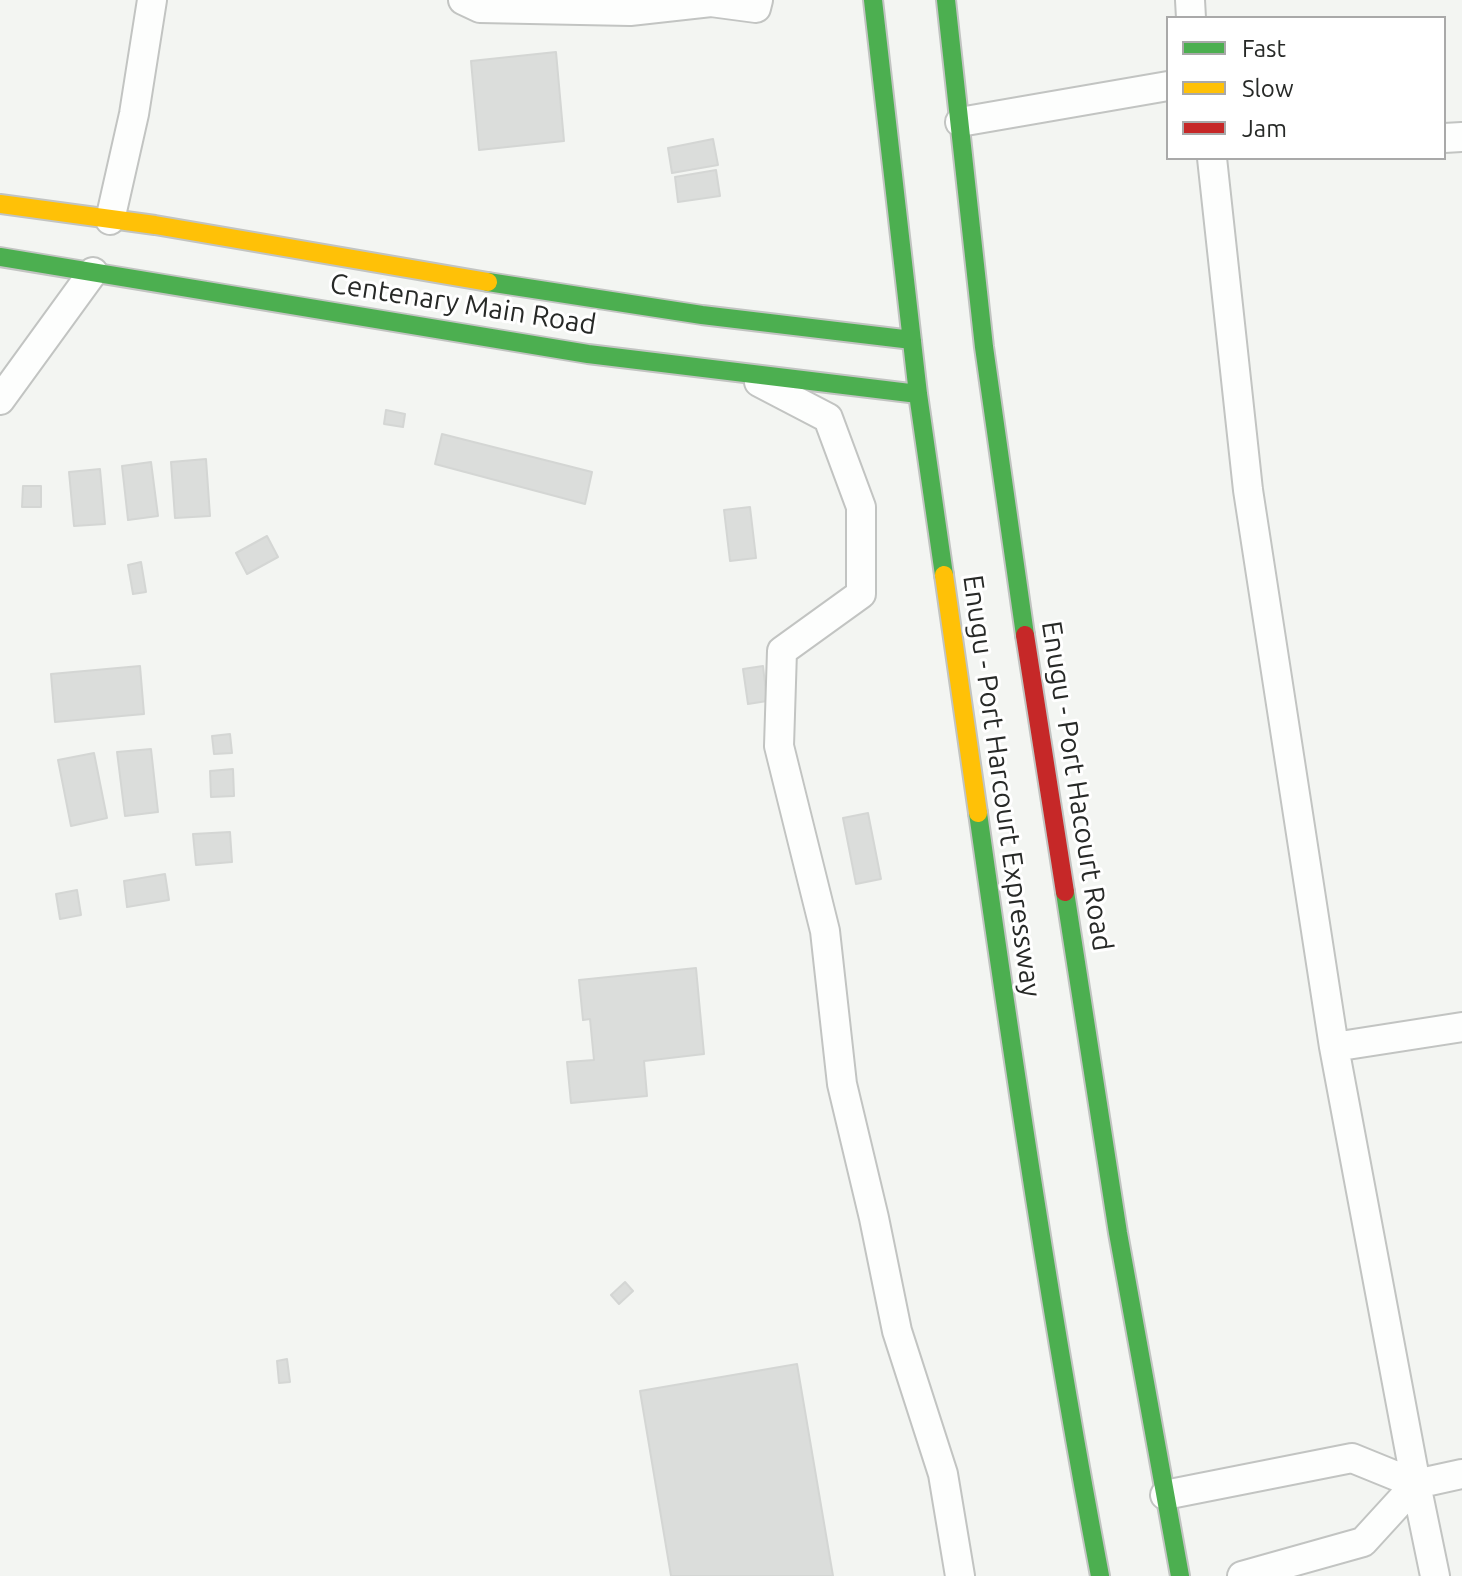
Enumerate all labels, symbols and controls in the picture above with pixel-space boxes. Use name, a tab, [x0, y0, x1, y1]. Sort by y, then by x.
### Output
legend	[1166, 16, 1446, 160]
text: Fast	[1242, 35, 1286, 62]
text: Slow	[1242, 75, 1294, 102]
text: Jam	[1242, 115, 1287, 142]
street label: Centenary Main Road	[328, 266, 598, 342]
street label: Enugu - Port Harcourt Expressway	[956, 573, 1048, 999]
street label: Enugu - Port Hacourt Road	[1034, 619, 1120, 953]

